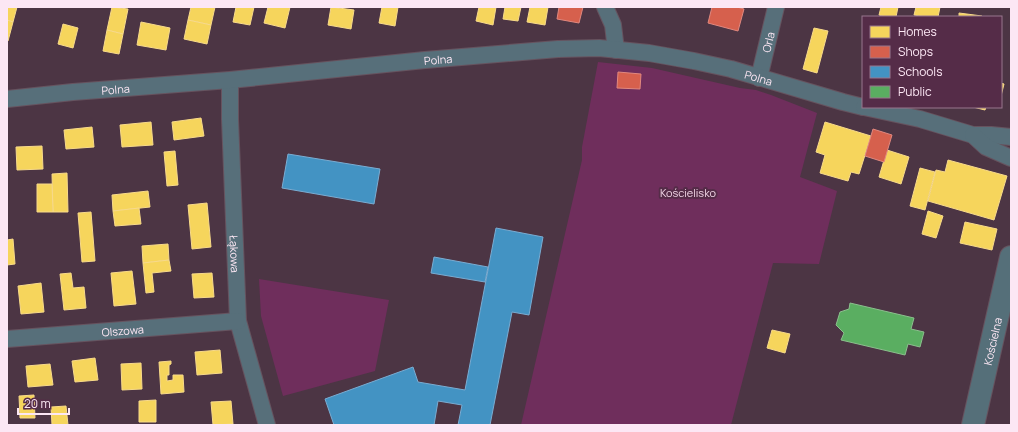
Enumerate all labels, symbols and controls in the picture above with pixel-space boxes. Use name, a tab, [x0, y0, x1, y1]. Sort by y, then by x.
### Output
legend	[862, 16, 1002, 108]
text: Homes	[898, 23, 937, 40]
street label: Orla	[758, 30, 777, 54]
text: Shops	[898, 43, 933, 60]
street label: Polna	[423, 50, 453, 68]
text: Schools	[898, 63, 942, 80]
street label: Polna	[743, 66, 774, 88]
street label: Polna	[101, 80, 130, 97]
text: Public	[898, 83, 932, 100]
park label: Kościelisko	[660, 185, 716, 200]
street label: Łąkowa	[227, 235, 244, 273]
street label: Kościelna	[979, 316, 1005, 366]
street label: Olszowa	[101, 321, 144, 339]
scale bar	[18, 390, 69, 416]
text: 20 m	[24, 395, 51, 412]

